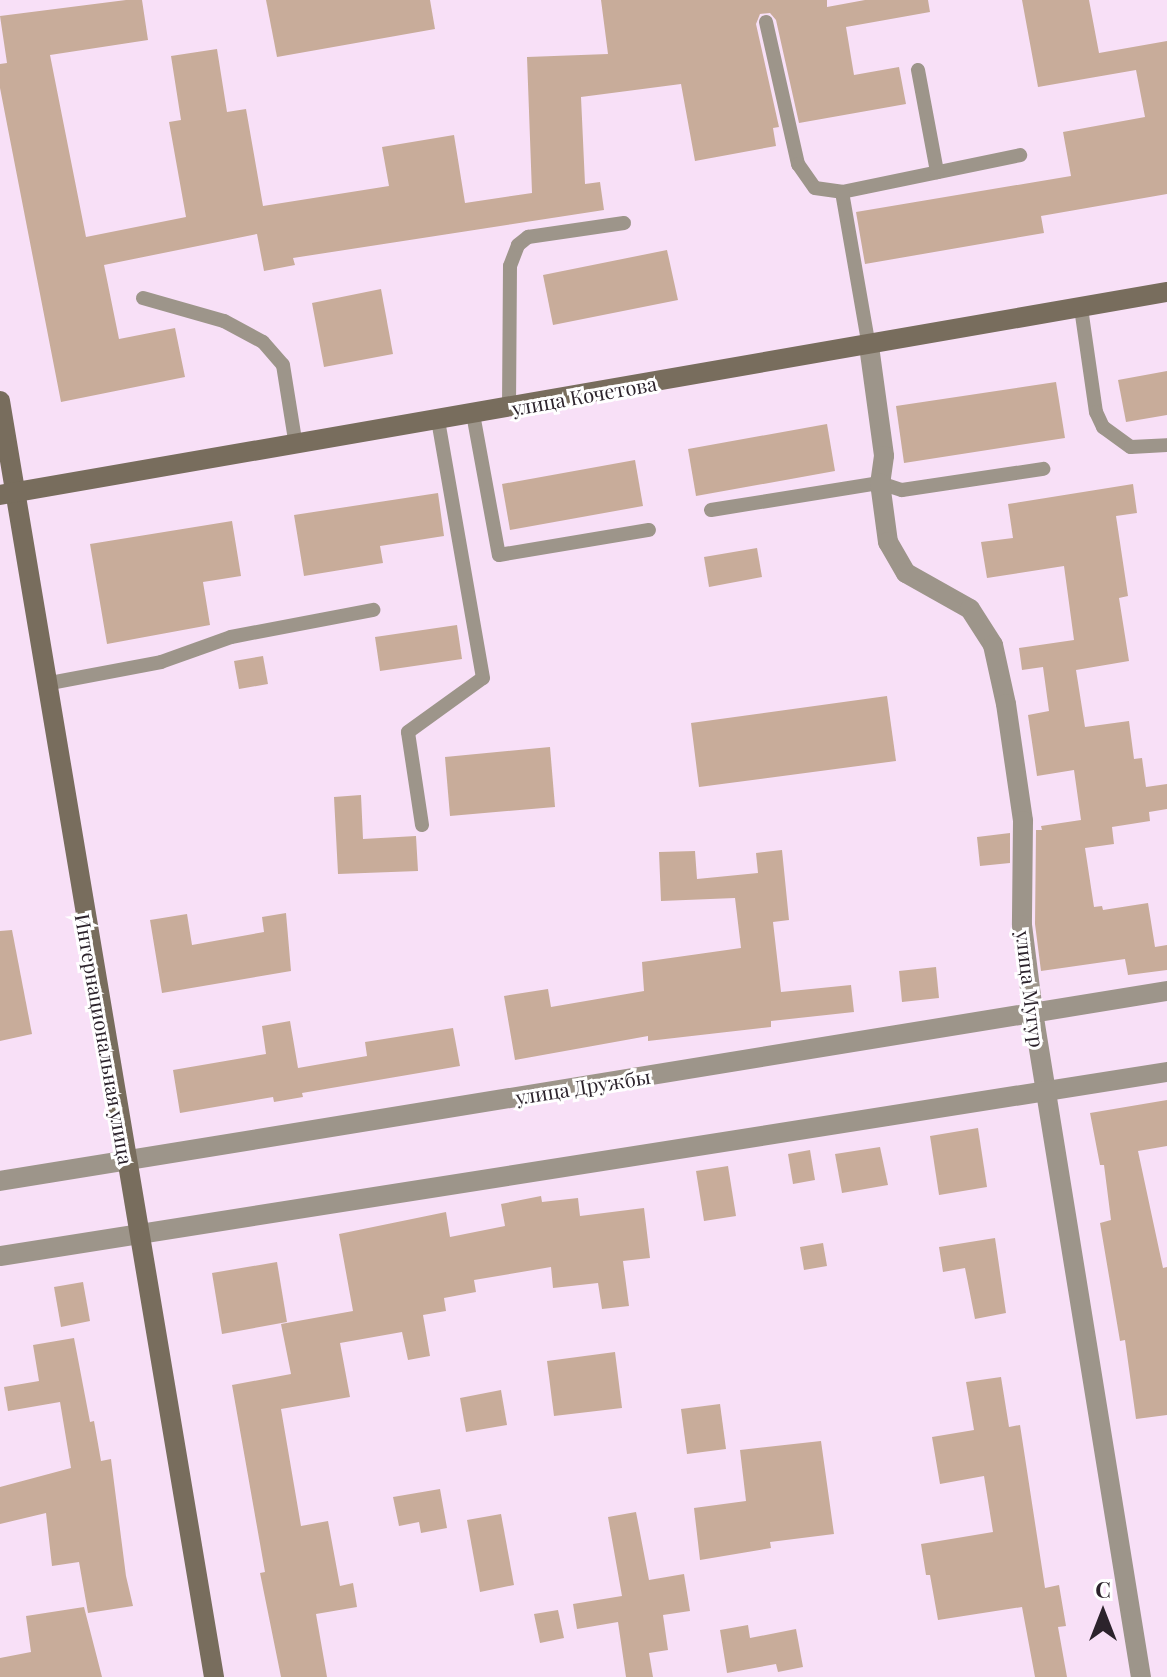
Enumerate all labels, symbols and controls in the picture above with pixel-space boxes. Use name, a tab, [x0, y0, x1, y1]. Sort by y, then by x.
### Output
street label: улица Кочетова	[510, 370, 658, 420]
street label: Интернациональная улица	[71, 912, 139, 1166]
street label: улица Мугур	[1012, 929, 1050, 1049]
street label: улица Дружбы	[514, 1064, 652, 1108]
north arrow	[1063, 1573, 1143, 1653]
text: С	[1095, 1574, 1111, 1604]

